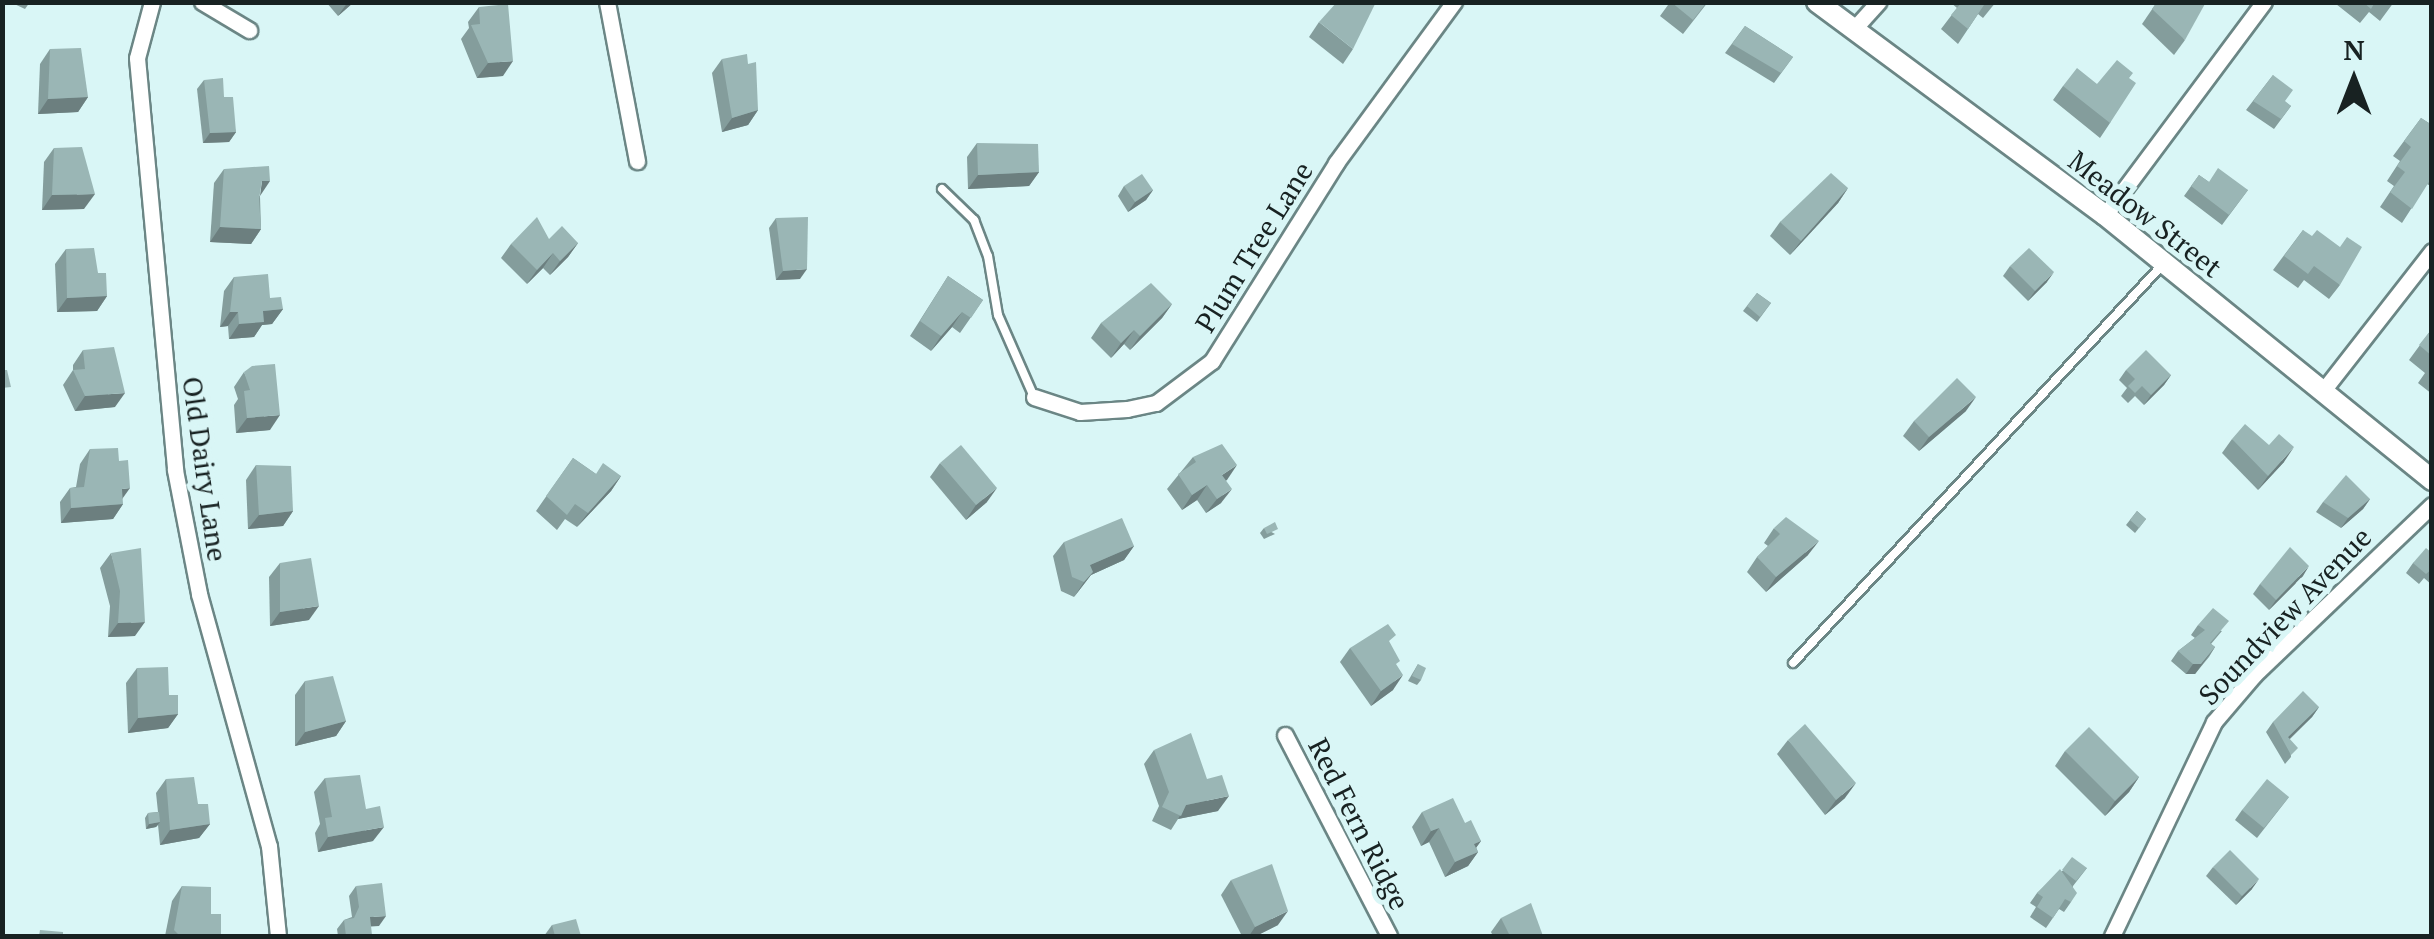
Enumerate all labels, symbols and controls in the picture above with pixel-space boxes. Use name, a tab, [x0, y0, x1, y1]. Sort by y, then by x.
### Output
north arrow	[2304, 30, 2404, 130]
text: N	[2343, 31, 2365, 68]
street label: Meadow Street	[2062, 144, 2228, 284]
street label: Plum Tree Lane	[1188, 156, 1320, 338]
street label: Old Dairy Lane	[175, 374, 235, 564]
street label: Soundview Avenue	[2192, 520, 2378, 712]
street label: Red Fern Ridge	[1301, 733, 1417, 915]

